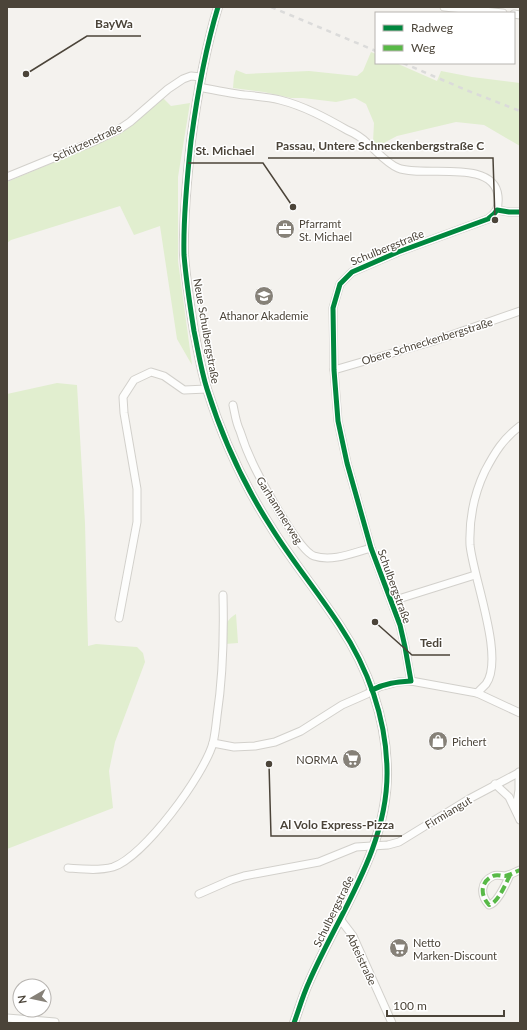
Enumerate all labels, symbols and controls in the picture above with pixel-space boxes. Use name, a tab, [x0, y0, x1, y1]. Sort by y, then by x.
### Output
callout: BayWa	[87, 12, 141, 36]
legend	[375, 12, 515, 64]
text: BayWa	[95, 16, 133, 31]
text: Radweg	[411, 20, 453, 35]
text: Weg	[411, 40, 435, 55]
street label: Schützenstraße	[50, 120, 124, 164]
callout: Passau, Untere Schneckenbergstraße C	[268, 134, 493, 158]
text: Passau, Untere Schneckenbergstraße C	[276, 138, 484, 153]
callout: St. Michael	[188, 139, 263, 163]
text: St. Michael	[196, 143, 254, 158]
place label: Pfarramt St. Michael	[299, 217, 352, 243]
office icon: Pfarramt St. Michael	[274, 218, 296, 240]
street label: Schulbergstraße	[348, 226, 426, 268]
street label: Neue Schulbergstraße	[191, 277, 223, 385]
school or university icon: Athanor Akademie	[253, 285, 275, 307]
place label: Athanor Akademie	[219, 309, 309, 322]
street label: Obere Schneckenbergstraße	[360, 315, 494, 367]
street label: Garhammerweg	[254, 474, 306, 546]
street label: Schulbergstraße	[376, 547, 414, 625]
callout: Tedi	[412, 631, 450, 655]
text: Tedi	[420, 635, 442, 650]
shop icon: Pichert	[427, 730, 449, 752]
place label: Pichert	[452, 735, 486, 748]
supermarket icon: NORMA	[341, 748, 363, 770]
place label: NORMA	[296, 753, 339, 766]
street label: Firmiangut	[422, 793, 474, 831]
callout: Al Volo Express-Pizza	[271, 812, 402, 836]
text: Al Volo Express-Pizza	[279, 817, 394, 832]
street label: Schulbergstraße	[310, 873, 356, 949]
street label: Abteistraße	[344, 931, 380, 987]
place label: Netto Marken-Discount	[413, 936, 497, 962]
supermarket icon: Netto Marken-Discount	[388, 937, 410, 959]
north arrow	[12, 978, 52, 1018]
scale bar	[387, 992, 504, 1018]
text: N	[15, 994, 29, 1005]
text: 100 m	[393, 998, 427, 1013]

